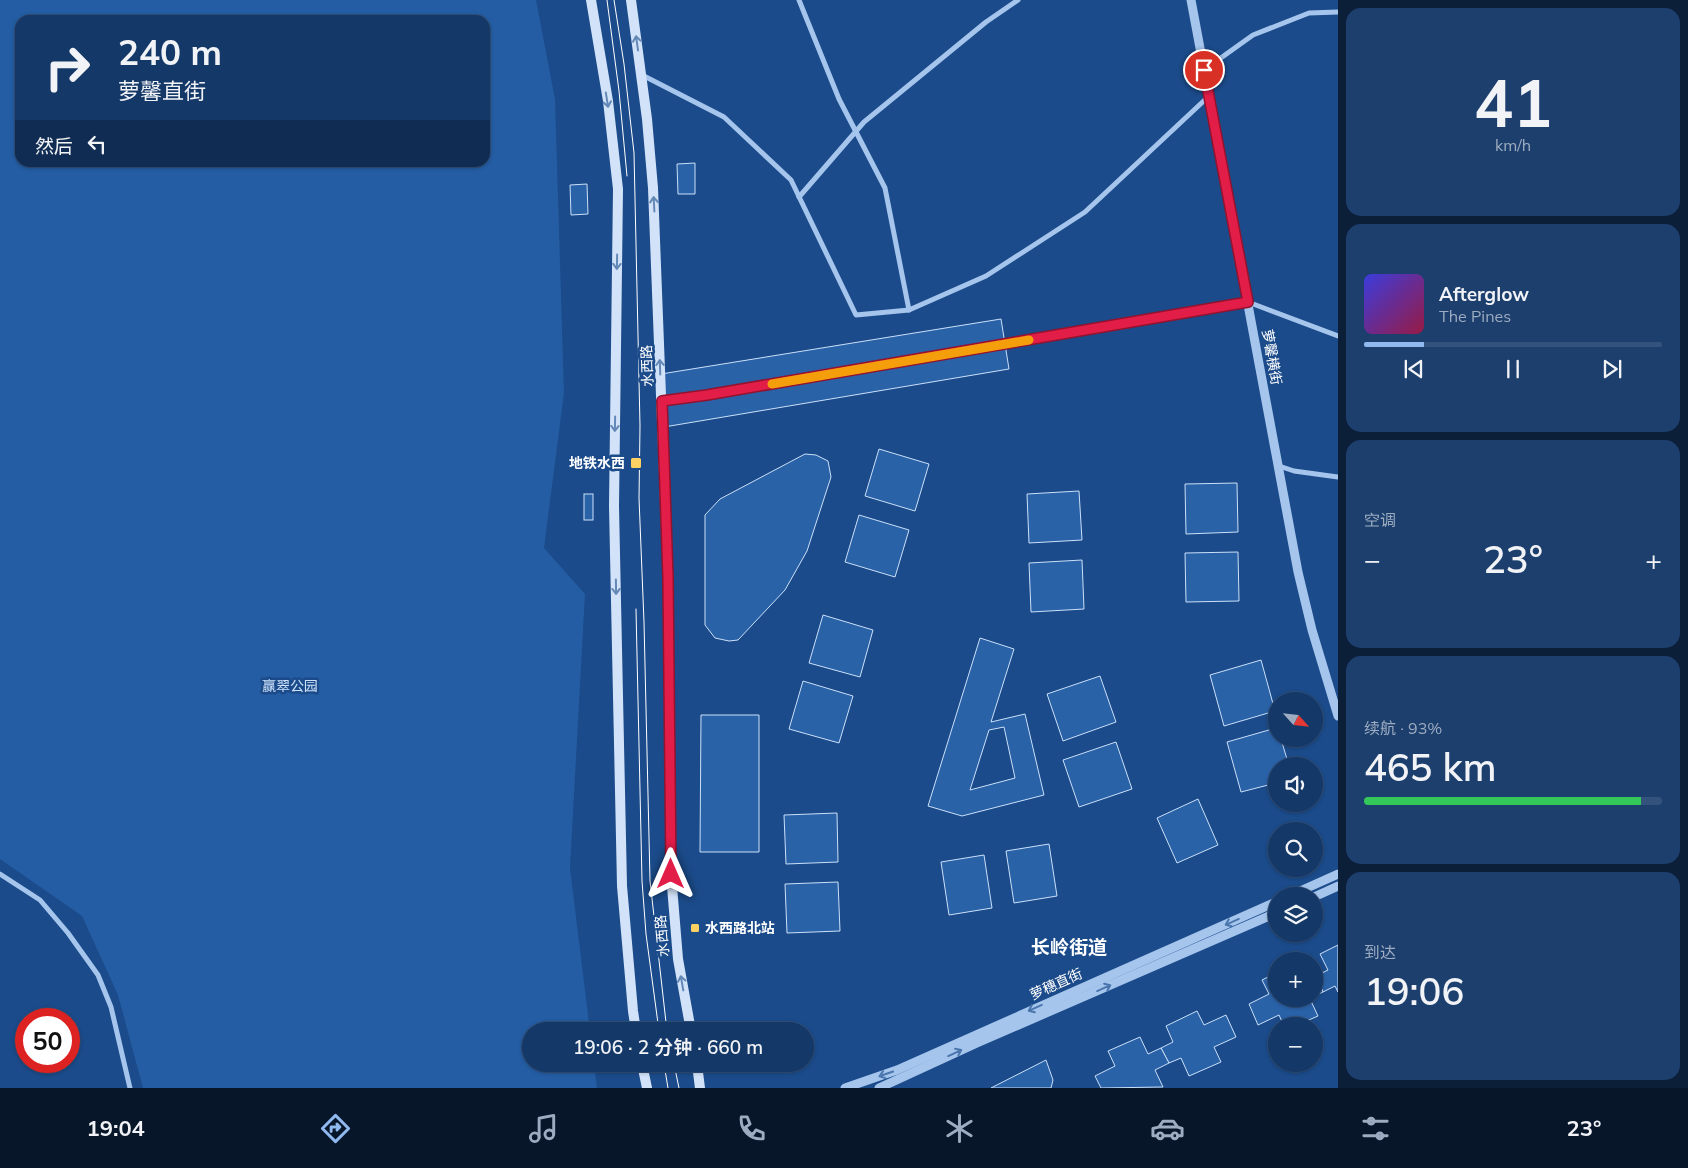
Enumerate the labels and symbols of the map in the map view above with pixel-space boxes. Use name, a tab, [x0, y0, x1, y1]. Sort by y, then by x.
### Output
one-way arrow	[632, 35, 642, 51]
pin	[1183, 49, 1225, 91]
one-way arrow	[603, 92, 613, 108]
one-way arrow	[650, 196, 659, 212]
one-way arrow	[612, 254, 622, 270]
street label: 萝馨横街	[1258, 328, 1286, 386]
street label: 水西路	[637, 345, 657, 387]
one-way arrow	[656, 359, 665, 375]
one-way arrow	[610, 416, 620, 432]
place label: 地铁水西	[569, 454, 625, 472]
marker: 地铁水西	[629, 456, 643, 470]
one-way arrow	[611, 578, 620, 594]
park label: 赢翠公园	[262, 677, 318, 695]
north arrow	[1268, 692, 1322, 748]
position arrow	[644, 847, 696, 899]
street label: 水西路	[651, 914, 673, 958]
one-way arrow	[1225, 917, 1240, 927]
place label: 水西路北站	[705, 919, 775, 937]
marker: 水西路北站	[689, 922, 701, 934]
district label: 长岭街道	[1031, 935, 1107, 959]
street label: 萝穗直街	[1027, 964, 1085, 1004]
one-way arrow	[677, 976, 687, 992]
one-way arrow	[1096, 982, 1111, 992]
one-way arrow	[1028, 1004, 1043, 1014]
speed limit sign: 50	[15, 1008, 80, 1073]
one-way arrow	[947, 1048, 962, 1058]
one-way arrow	[879, 1070, 894, 1079]

